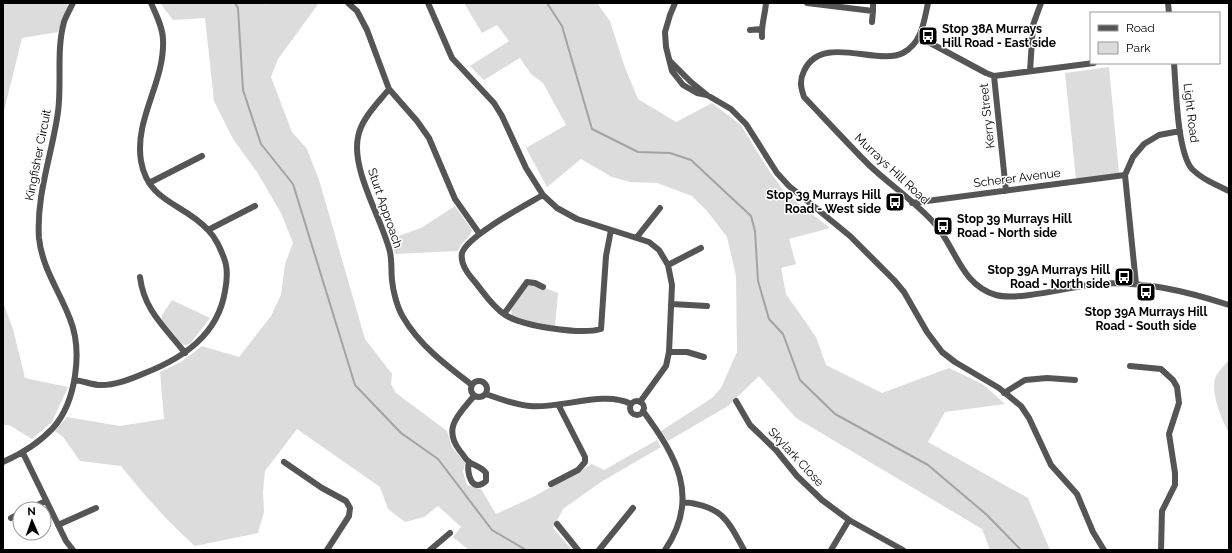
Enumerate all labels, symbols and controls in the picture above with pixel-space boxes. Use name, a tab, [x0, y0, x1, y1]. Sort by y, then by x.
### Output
legend	[1090, 12, 1220, 64]
text: Road	[1126, 21, 1155, 35]
place label: Stop 38A Murrays Hill Road - East side	[942, 22, 1056, 50]
bus stop icon: Stop 38A Murrays Hill Road - East side	[917, 25, 939, 47]
text: Park	[1126, 41, 1151, 55]
street label: Light Road	[1180, 82, 1202, 144]
street label: Kerry Street	[977, 83, 997, 149]
street label: Kingfisher Circuit	[22, 108, 54, 202]
street label: Murrays Hill Road	[852, 131, 932, 207]
street label: Sturt Approach	[365, 166, 405, 250]
street label: Scherer Avenue	[973, 166, 1061, 190]
place label: Stop 39 Murrays Hill Road - West side	[766, 188, 881, 216]
bus stop icon: Stop 39 Murrays Hill Road - West side	[884, 191, 906, 213]
place label: Stop 39 Murrays Hill Road - North side	[957, 212, 1072, 240]
bus stop icon: Stop 39 Murrays Hill Road - North side	[932, 215, 954, 237]
place label: Stop 39A Murrays Hill Road - North side	[988, 263, 1110, 291]
bus stop icon: Stop 39A Murrays Hill Road - North side	[1113, 266, 1135, 288]
bus stop icon: Stop 39A Murrays Hill Road - South side	[1135, 281, 1157, 303]
place label: Stop 39A Murrays Hill Road - South side	[1085, 305, 1207, 333]
street label: Skylark Close	[765, 425, 827, 489]
north arrow	[12, 501, 52, 541]
text: N	[27, 505, 36, 518]

